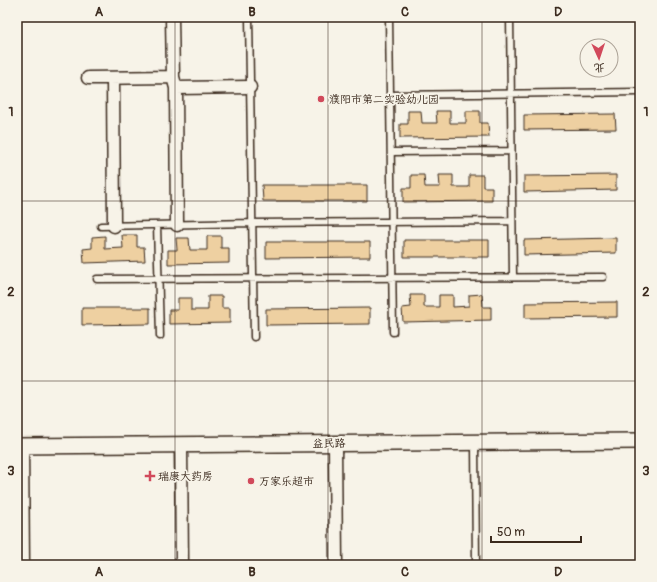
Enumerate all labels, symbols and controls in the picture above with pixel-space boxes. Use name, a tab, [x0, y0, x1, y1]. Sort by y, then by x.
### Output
text: A	[95, 4, 104, 20]
text: B	[248, 4, 256, 20]
text: C	[401, 4, 409, 20]
text: D	[554, 4, 562, 20]
north arrow	[579, 38, 619, 78]
text: 北	[594, 61, 605, 74]
place label: 濮阳市第二实验幼儿园	[329, 93, 439, 106]
marker: 濮阳市第二实验幼儿园	[316, 94, 326, 104]
text: 1	[8, 104, 14, 120]
text: 1	[643, 104, 649, 120]
text: 2	[7, 284, 15, 300]
text: 2	[642, 284, 650, 300]
street label: 益民路	[312, 437, 346, 450]
text: 3	[7, 463, 15, 479]
text: 3	[642, 463, 650, 479]
place label: 瑞康大药房	[158, 470, 213, 483]
marker: 瑞康大药房	[145, 471, 155, 481]
place label: 万家乐超市	[259, 475, 314, 488]
marker: 万家乐超市	[246, 476, 256, 486]
scale bar	[491, 518, 581, 544]
text: 50 m	[497, 525, 525, 540]
text: A	[95, 564, 104, 580]
text: B	[248, 564, 256, 580]
text: C	[401, 564, 409, 580]
text: D	[554, 564, 562, 580]

